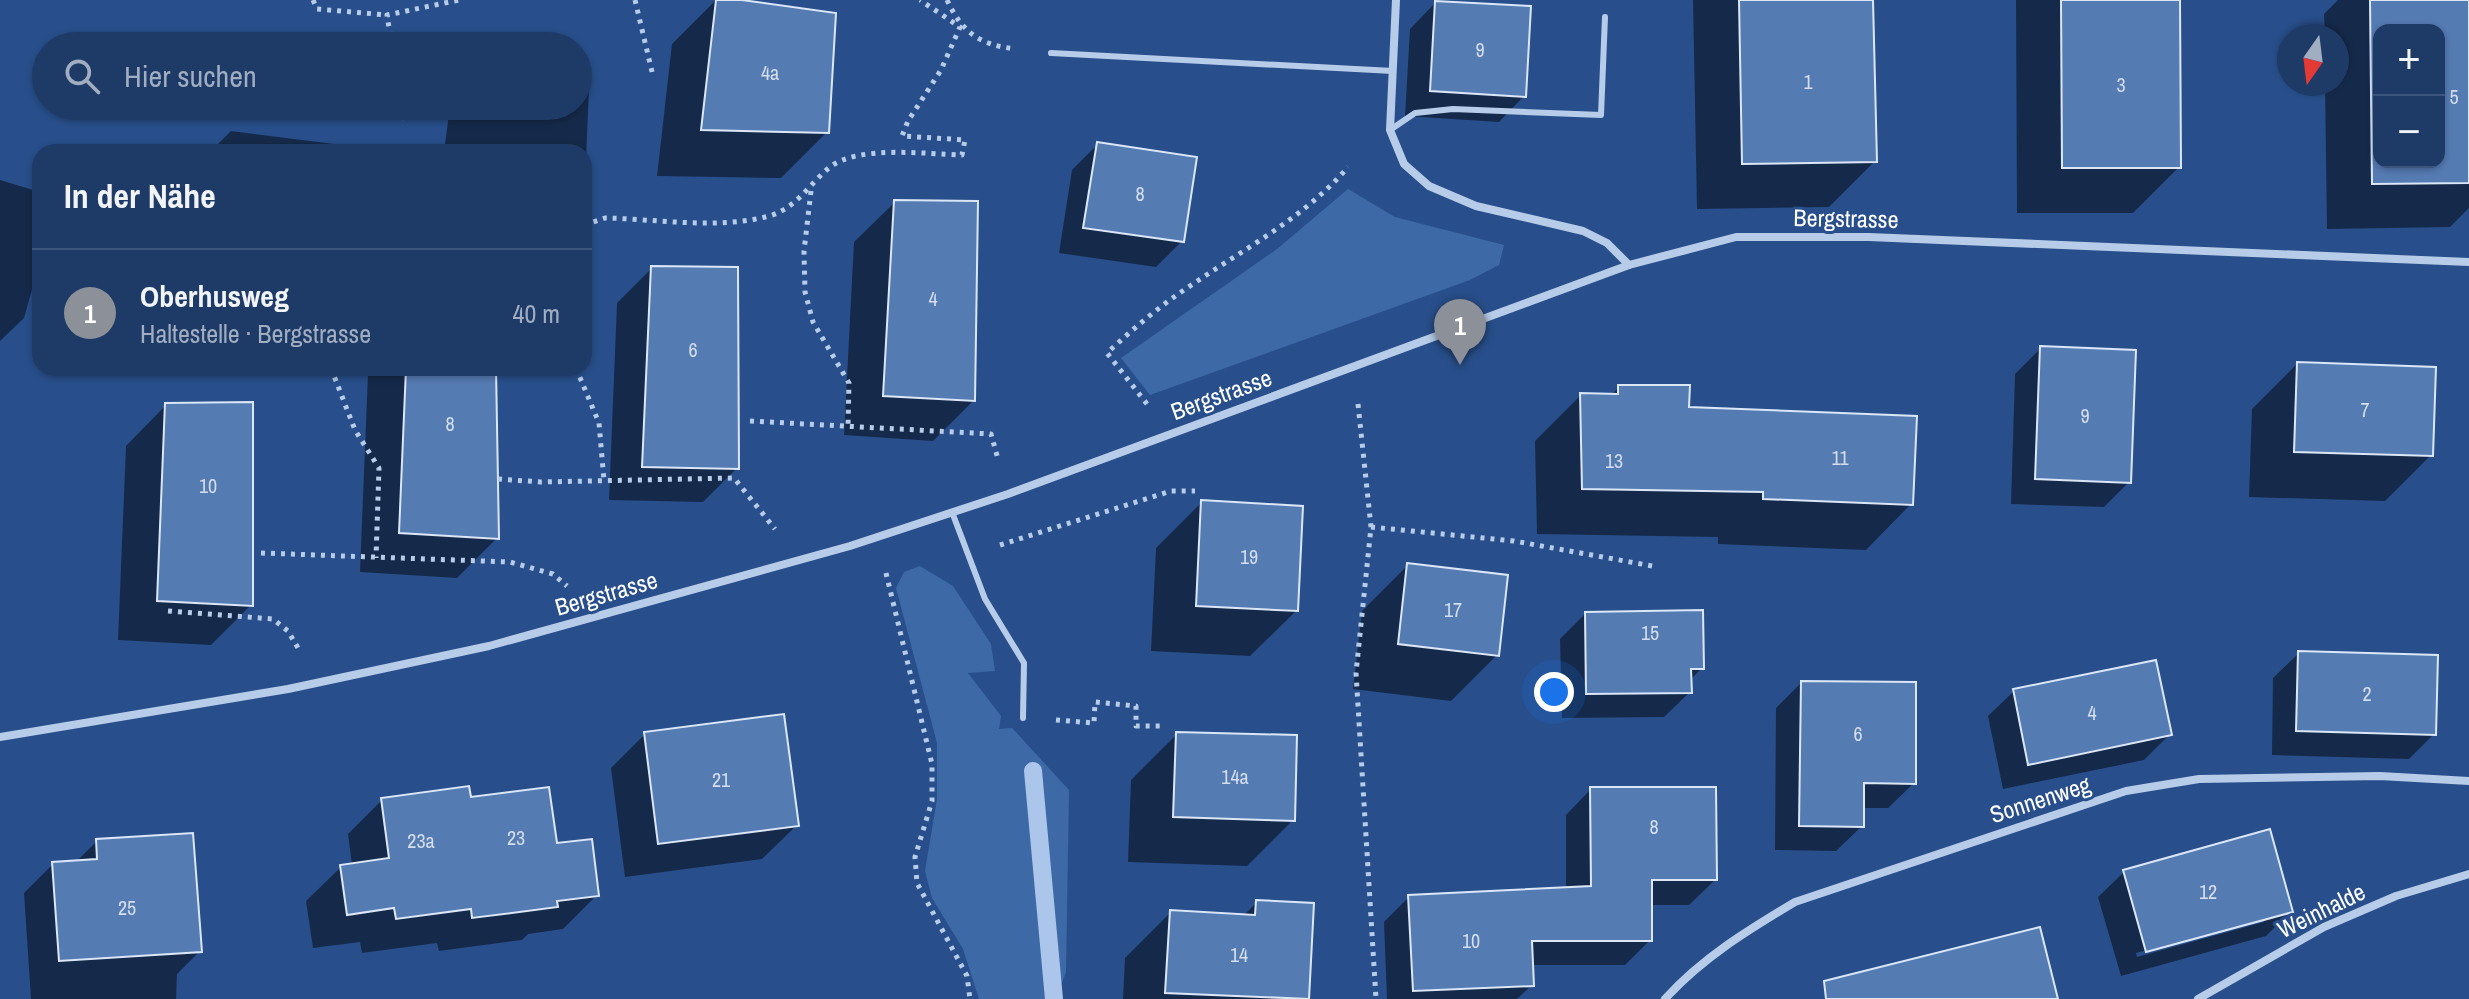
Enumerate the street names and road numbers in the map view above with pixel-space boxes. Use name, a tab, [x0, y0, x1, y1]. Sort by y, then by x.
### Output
street label: Bergstrasse	[1793, 201, 1899, 235]
street label: Bergstrasse	[1166, 361, 1276, 427]
street label: Bergstrasse	[551, 563, 661, 623]
street label: Sonnenweg	[1986, 768, 2094, 830]
street label: Weinhalde	[2272, 875, 2370, 945]

